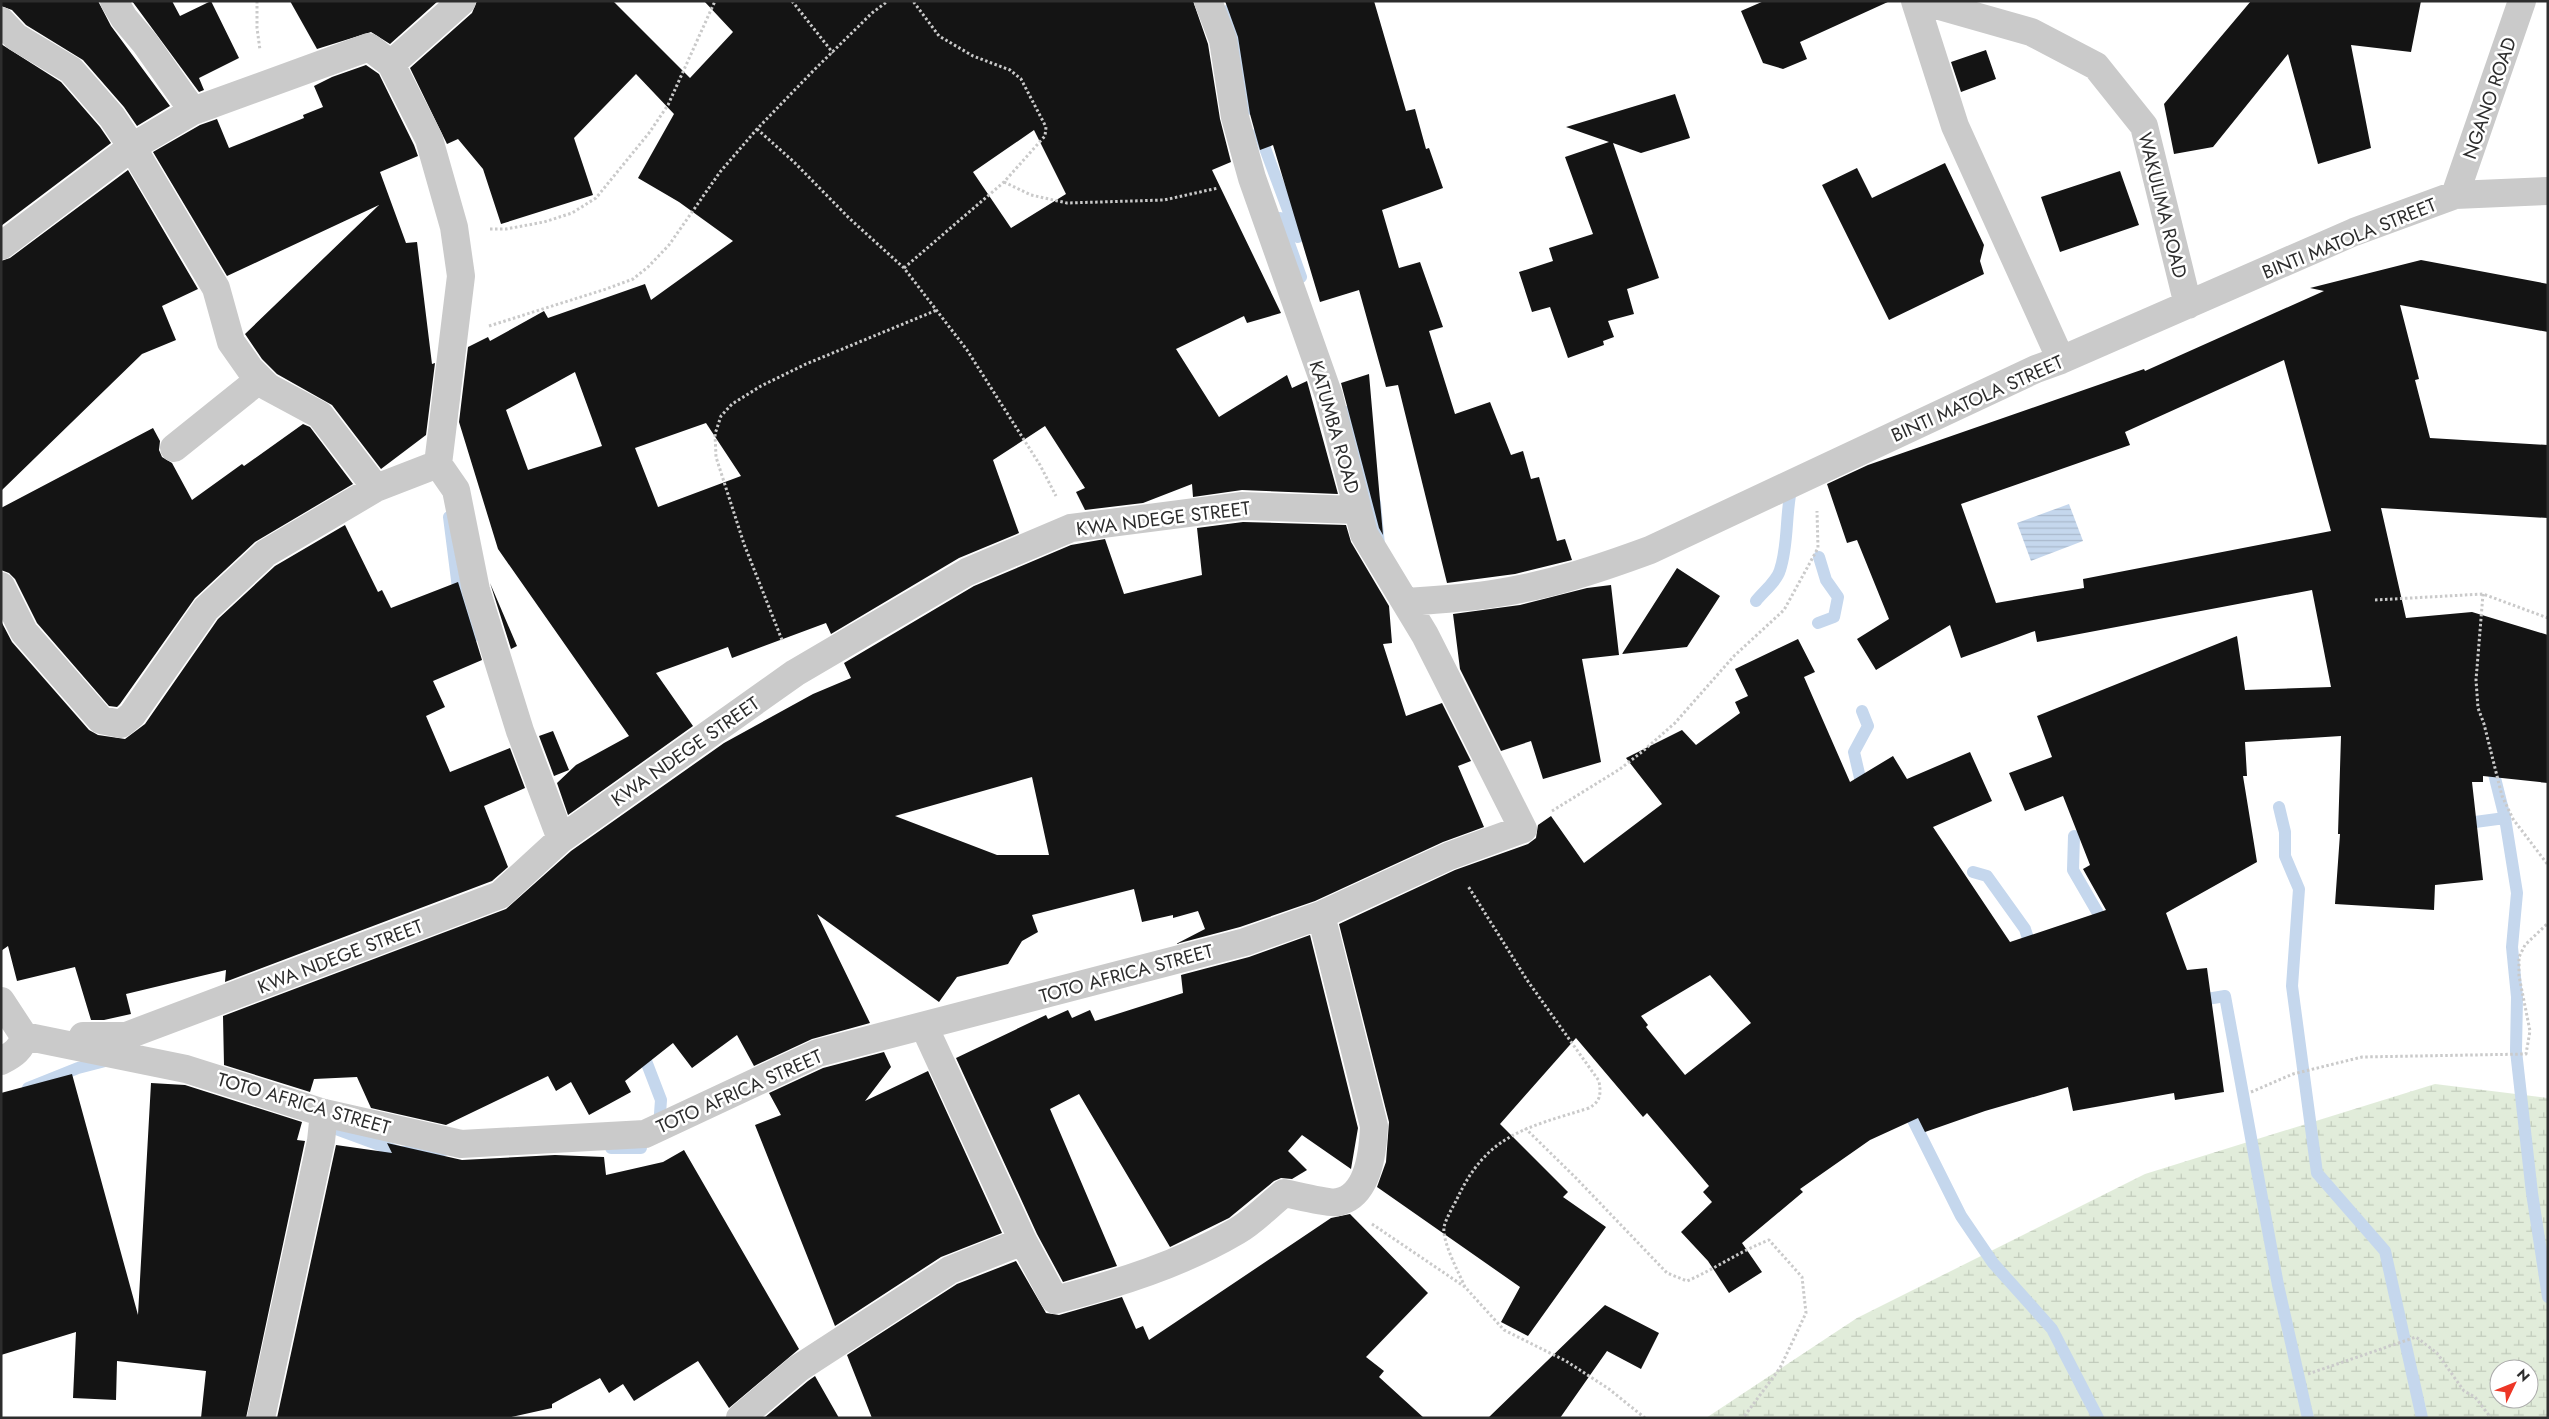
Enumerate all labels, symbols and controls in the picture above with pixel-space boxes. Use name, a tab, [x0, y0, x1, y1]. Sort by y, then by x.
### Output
street label: NGANO ROAD	[2456, 33, 2523, 163]
street label: WAKULIMA ROAD	[2131, 129, 2194, 281]
street label: BINTI MATOLA STREET	[2258, 191, 2440, 286]
street label: BINTI MATOLA STREET	[1887, 348, 2068, 449]
street label: KATUMBA ROAD	[1303, 357, 1366, 497]
street label: KWA NDEGE STREET	[1075, 494, 1252, 543]
street label: KWA NDEGE STREET	[606, 690, 765, 813]
street label: KWA NDEGE STREET	[254, 912, 427, 1000]
street label: TOTO AFRICA STREET	[1036, 937, 1216, 1010]
street label: TOTO AFRICA STREET	[652, 1043, 827, 1140]
street label: TOTO AFRICA STREET	[214, 1066, 394, 1141]
north arrow	[2489, 1359, 2539, 1409]
text: N	[2512, 1364, 2535, 1386]

